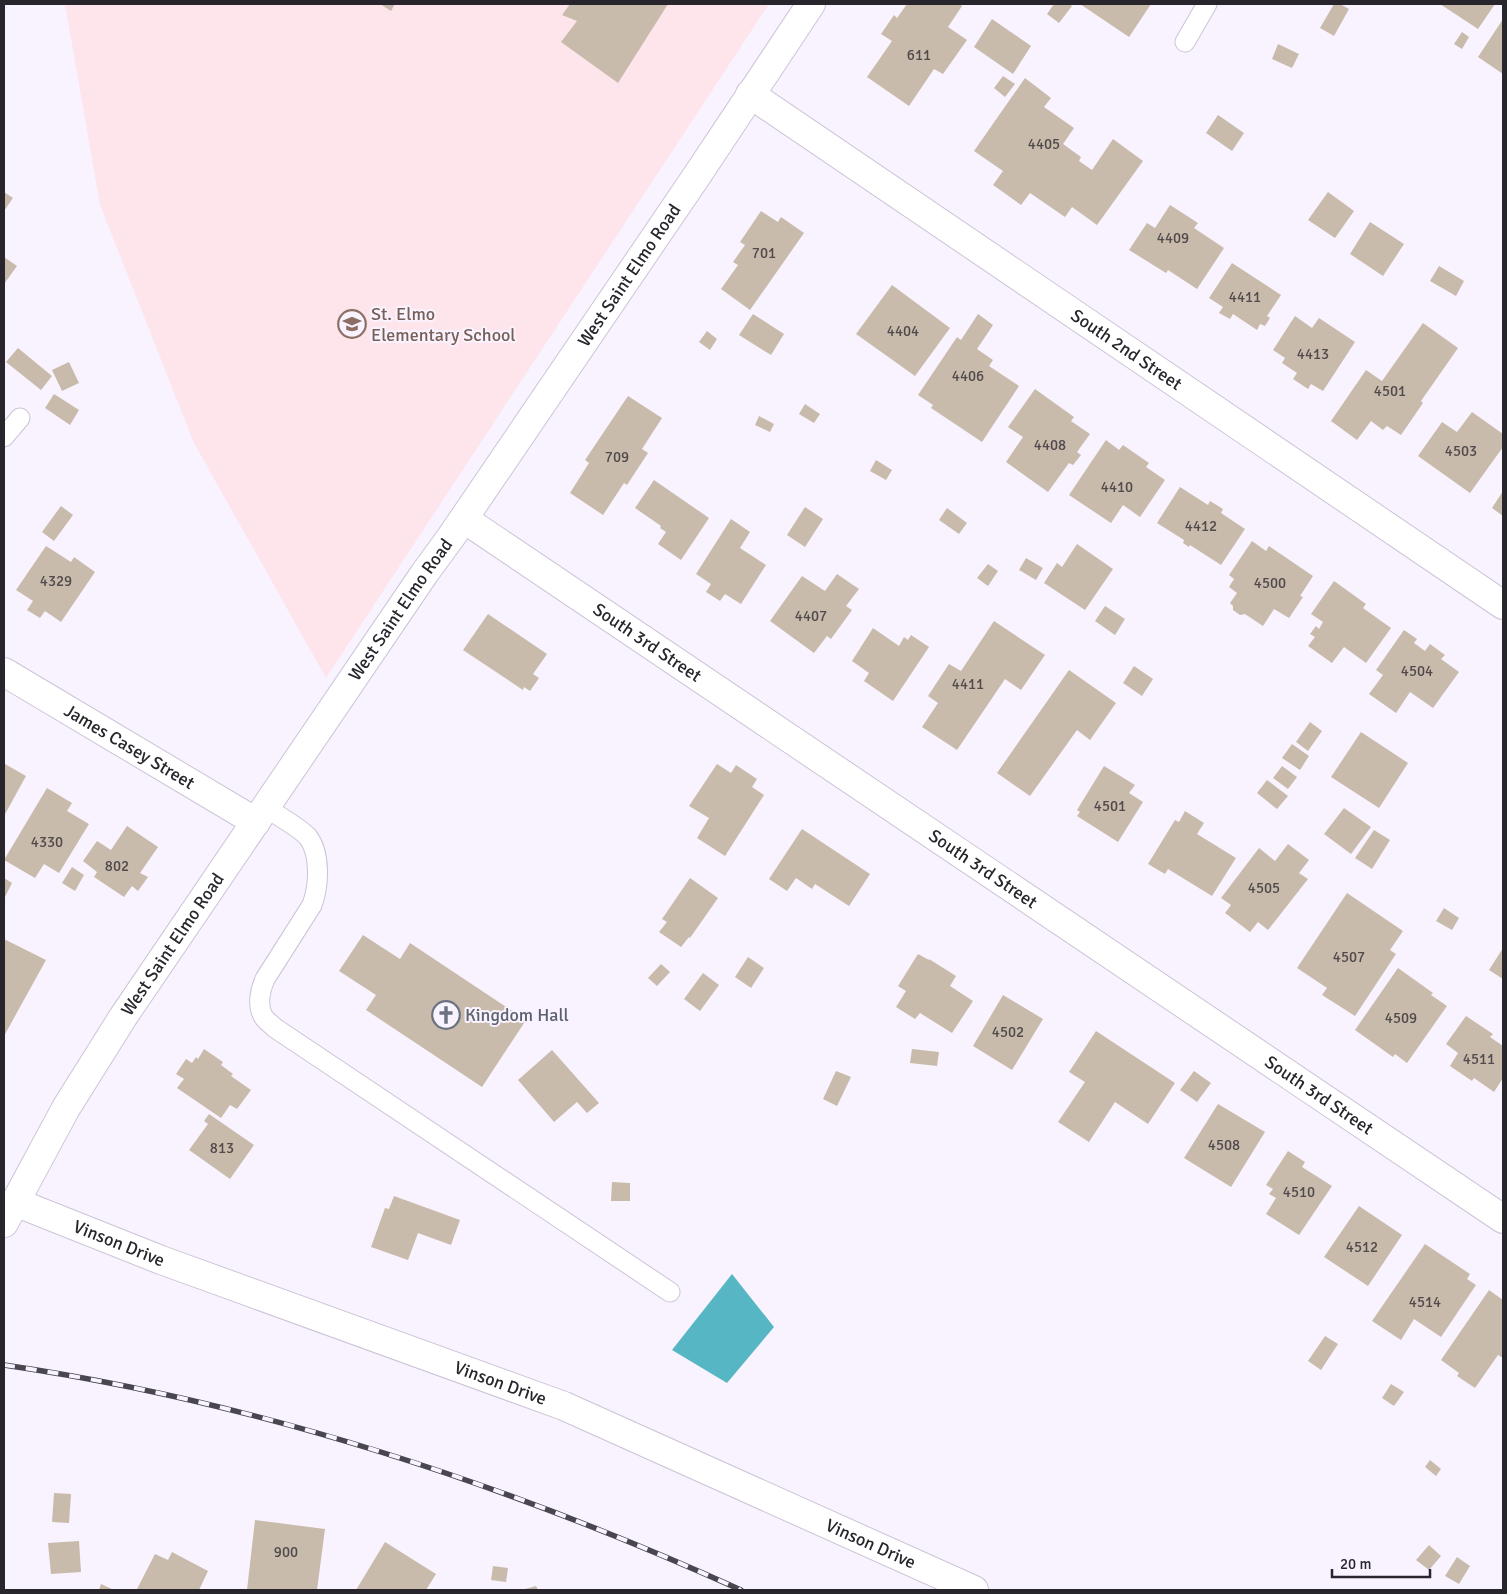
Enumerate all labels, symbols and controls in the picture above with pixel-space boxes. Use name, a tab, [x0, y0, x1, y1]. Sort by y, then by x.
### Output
house number: 611	[907, 46, 931, 64]
house number: 4405	[1028, 135, 1060, 153]
street label: West Saint Elmo Road	[573, 200, 685, 351]
house number: 4409	[1157, 229, 1189, 247]
house number: 701	[752, 244, 776, 262]
house number: 4411	[1229, 288, 1261, 306]
place label: St. Elmo Elementary School	[371, 303, 516, 346]
street label: South 2nd Street	[1067, 304, 1186, 395]
school or university icon: St. Elmo Elementary School	[337, 309, 367, 339]
house number: 4404	[887, 322, 919, 340]
house number: 4413	[1297, 345, 1329, 363]
house number: 4406	[952, 367, 984, 385]
house number: 4501	[1374, 382, 1406, 400]
house number: 4408	[1034, 436, 1066, 454]
house number: 4503	[1445, 442, 1477, 460]
house number: 709	[605, 448, 629, 466]
house number: 4410	[1101, 478, 1133, 496]
house number: 4412	[1185, 517, 1217, 535]
street label: West Saint Elmo Road	[344, 534, 457, 685]
house number: 4329	[40, 572, 72, 590]
house number: 4500	[1254, 574, 1286, 592]
street label: South 3rd Street	[589, 598, 706, 687]
house number: 4407	[795, 607, 827, 625]
house number: 4504	[1401, 662, 1433, 680]
house number: 4411	[952, 675, 984, 693]
street label: James Casey Street	[60, 699, 199, 794]
house number: 4501	[1094, 797, 1126, 815]
street label: South 3rd Street	[925, 824, 1042, 913]
house number: 4330	[31, 833, 63, 851]
house number: 802	[105, 857, 129, 875]
street label: West Saint Elmo Road	[116, 869, 229, 1020]
house number: 4505	[1248, 879, 1280, 897]
house number: 4507	[1333, 948, 1365, 966]
church icon: Kingdom Hall	[431, 1000, 461, 1030]
place label: Kingdom Hall	[465, 1004, 569, 1026]
house number: 4509	[1385, 1009, 1417, 1027]
house number: 4502	[992, 1023, 1024, 1041]
house number: 4511	[1463, 1050, 1495, 1068]
street label: South 3rd Street	[1261, 1051, 1377, 1139]
house number: 4508	[1208, 1136, 1240, 1154]
house number: 813	[210, 1139, 234, 1157]
house number: 4510	[1283, 1183, 1315, 1201]
street label: Vinson Drive	[70, 1215, 168, 1271]
house number: 4512	[1346, 1238, 1378, 1256]
house number: 4514	[1409, 1293, 1441, 1311]
street label: Vinson Drive	[451, 1356, 549, 1410]
street label: Vinson Drive	[822, 1514, 919, 1573]
house number: 900	[274, 1543, 298, 1561]
scale bar	[1332, 1546, 1430, 1578]
text: 20 m	[1340, 1555, 1371, 1573]

